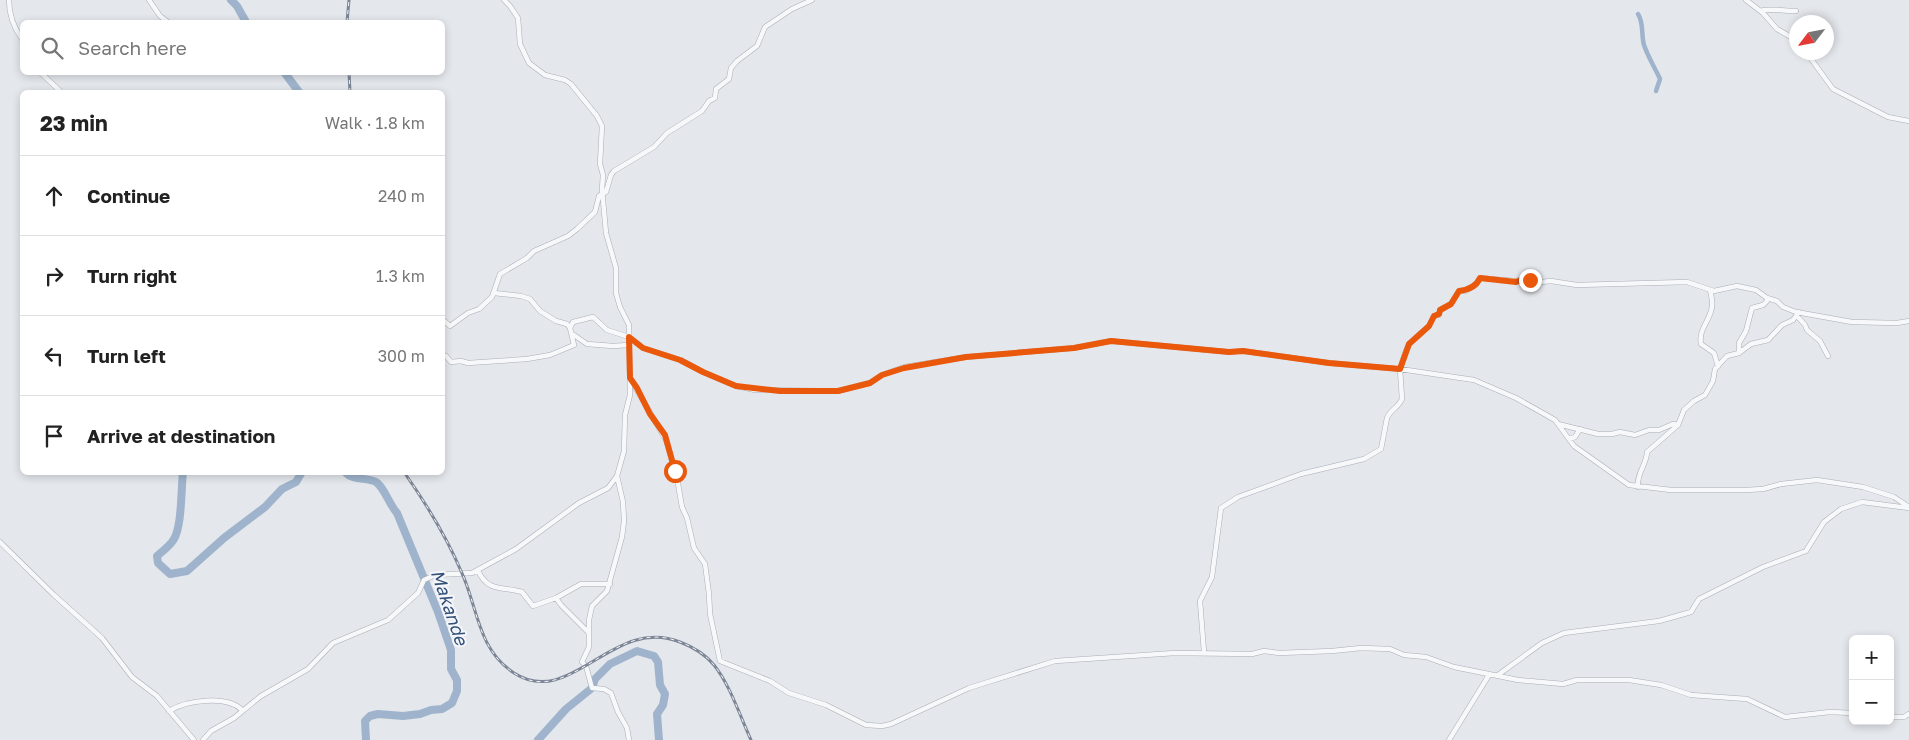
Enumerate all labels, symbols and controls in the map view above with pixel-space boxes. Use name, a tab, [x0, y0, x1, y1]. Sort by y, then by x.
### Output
north arrow	[1789, 15, 1834, 60]
search box	[20, 20, 445, 75]
icon: search	[38, 34, 66, 62]
text: Search here	[78, 36, 187, 59]
text: 23 min	[40, 110, 108, 136]
text: Walk · 1.8 km	[325, 113, 425, 133]
icon: ahead	[40, 182, 68, 210]
text: Continue	[87, 184, 170, 207]
text: 240 m	[378, 186, 425, 206]
icon: right	[40, 262, 68, 290]
text: Turn right	[87, 264, 177, 287]
text: 1.3 km	[376, 266, 425, 286]
route end	[1519, 269, 1542, 292]
icon: left	[40, 342, 68, 370]
text: Turn left	[87, 344, 166, 367]
text: 300 m	[378, 346, 425, 366]
icon: arrive	[40, 422, 68, 450]
text: Arrive at destination	[87, 424, 275, 447]
route start	[664, 460, 687, 483]
water label: Makande	[427, 566, 474, 649]
map controls	[1849, 635, 1894, 725]
button: +	[1849, 635, 1894, 680]
button: −	[1849, 680, 1894, 725]

